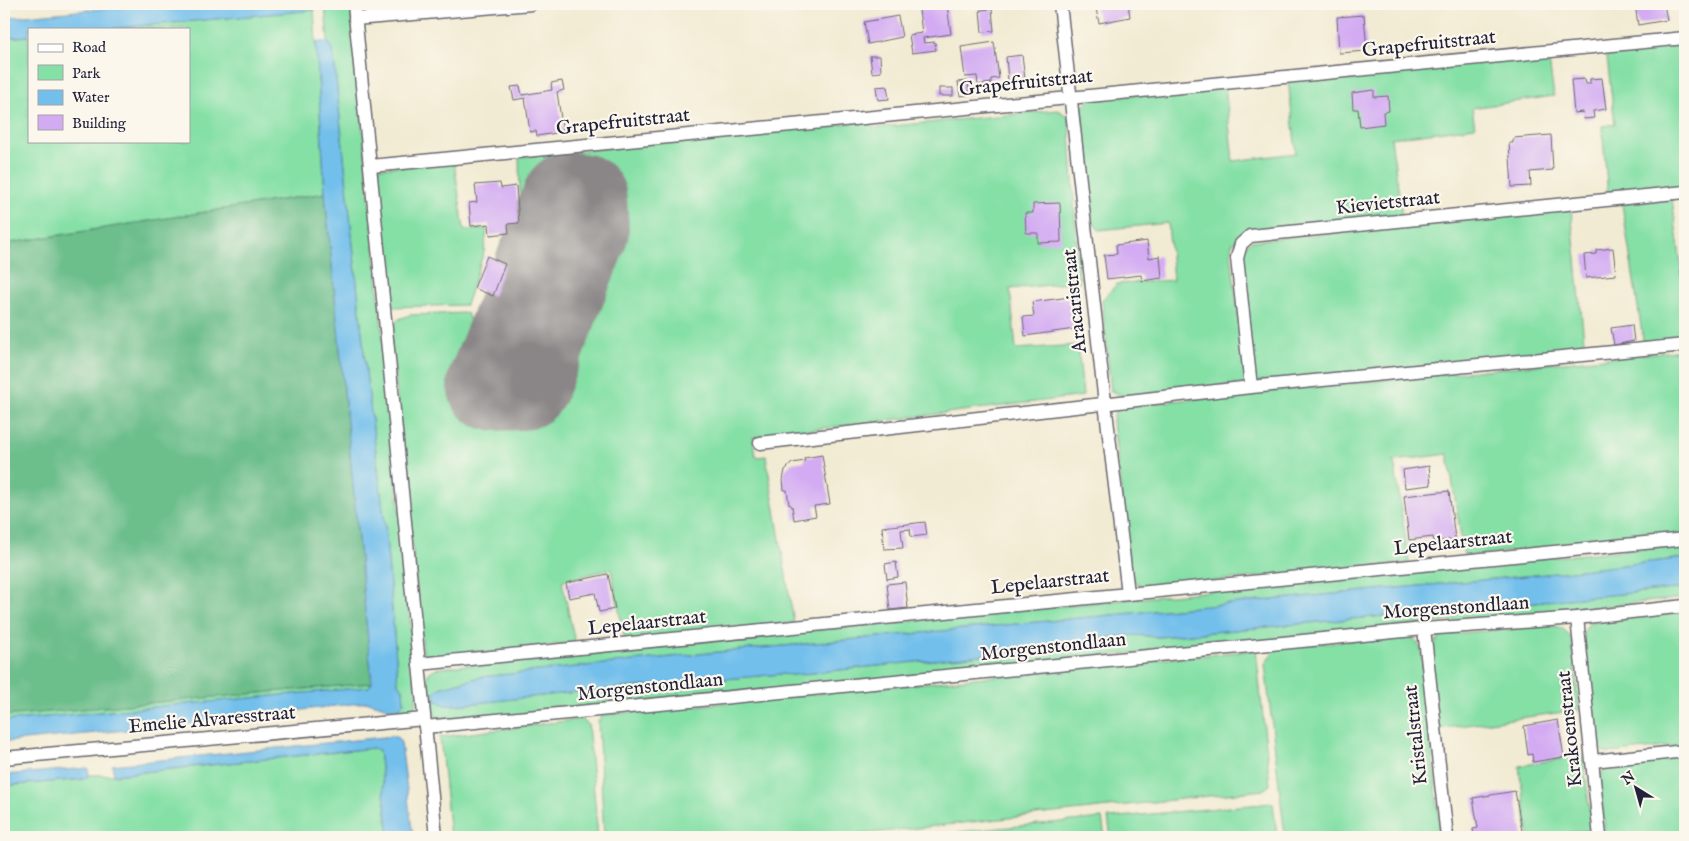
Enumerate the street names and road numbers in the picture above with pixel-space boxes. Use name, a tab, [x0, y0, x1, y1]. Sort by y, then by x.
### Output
street label: Grapefruitstraat	[1361, 25, 1497, 63]
street label: Grapefruitstraat	[958, 64, 1094, 102]
street label: Grapefruitstraat	[555, 103, 691, 141]
street label: Kievietstraat	[1335, 185, 1441, 221]
street label: Aracaristraat	[1057, 247, 1093, 355]
street label: Lepelaarstraat	[1392, 524, 1514, 562]
street label: Lepelaarstraat	[989, 563, 1111, 601]
street label: Morgenstondlaan	[1382, 590, 1530, 626]
street label: Lepelaarstraat	[586, 604, 708, 642]
street label: Morgenstondlaan	[979, 627, 1128, 667]
street label: Morgenstondlaan	[576, 667, 725, 707]
street label: Krakoenstraat	[1551, 669, 1589, 788]
street label: Kristalstraat	[1398, 684, 1434, 786]
street label: Emelie Alvaresstraat	[127, 700, 297, 740]

